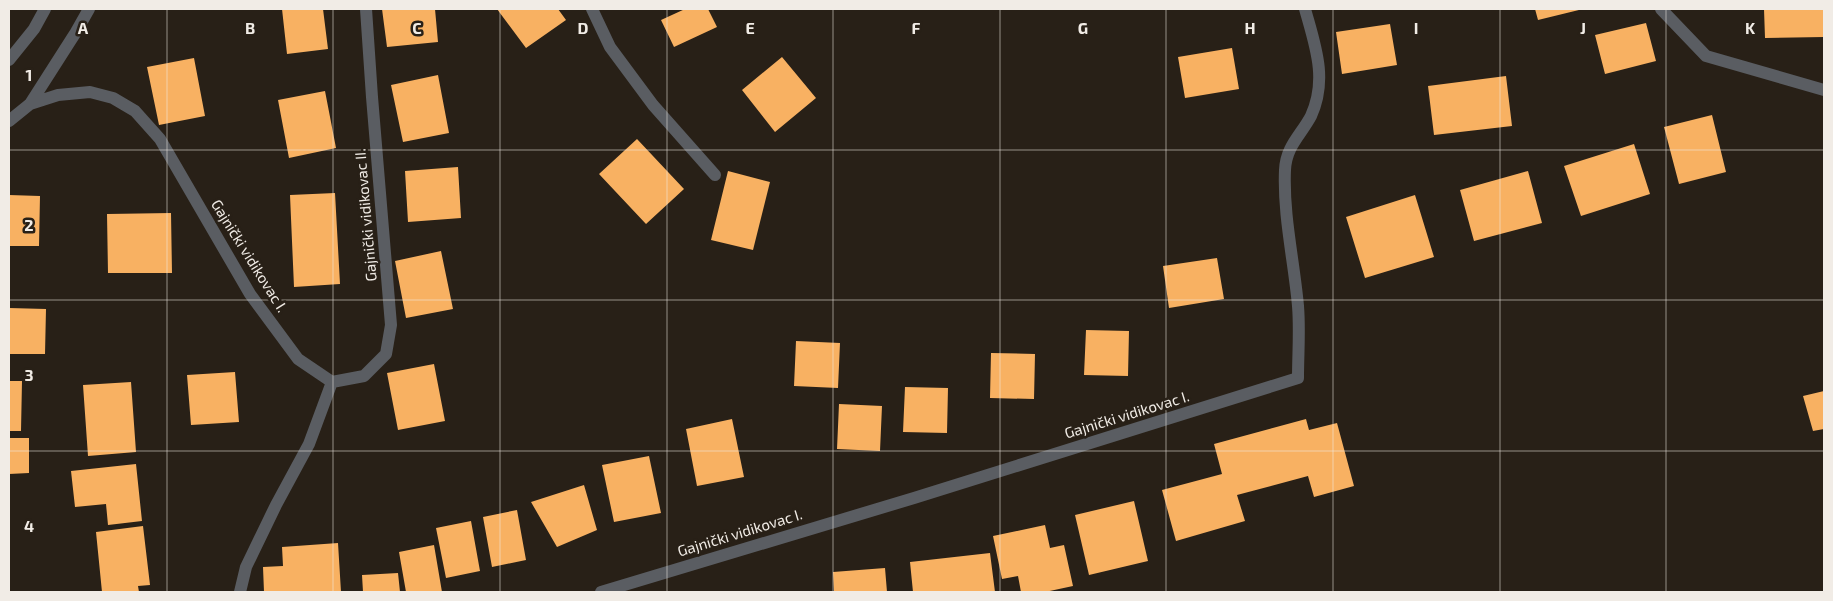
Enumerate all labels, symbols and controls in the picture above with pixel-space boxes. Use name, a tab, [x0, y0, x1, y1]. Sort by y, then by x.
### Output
text: A	[78, 18, 89, 37]
text: B	[245, 18, 255, 37]
text: C	[412, 18, 422, 37]
text: D	[578, 18, 589, 37]
text: E	[745, 18, 755, 37]
text: F	[912, 18, 921, 37]
text: G	[1078, 18, 1088, 37]
text: H	[1244, 18, 1256, 37]
text: I	[1414, 18, 1418, 37]
text: J	[1580, 18, 1586, 37]
text: K	[1745, 18, 1756, 37]
text: 1	[26, 65, 32, 84]
street label: Gajnički vidikovac II.	[350, 148, 381, 282]
street label: Gajnički vidikovac I.	[207, 196, 292, 316]
text: 2	[24, 215, 34, 234]
text: 3	[24, 365, 34, 384]
street label: Gajnički vidikovac I.	[1062, 387, 1192, 443]
street label: Gajnički vidikovac I.	[675, 505, 805, 561]
text: 4	[24, 516, 34, 535]

